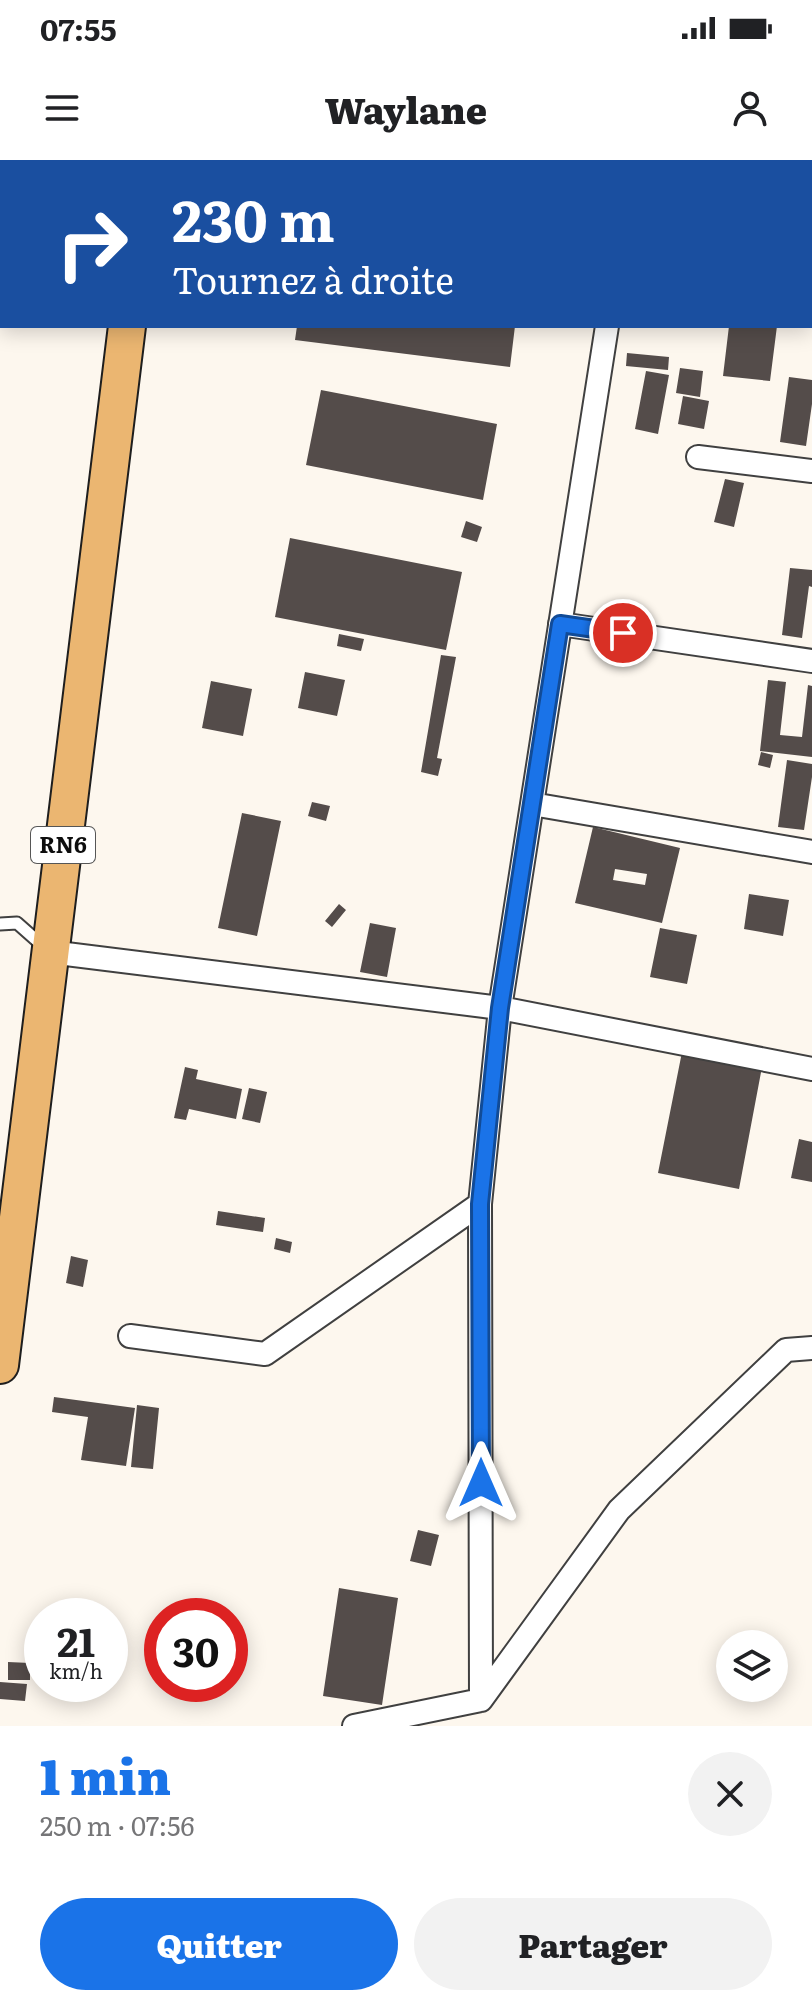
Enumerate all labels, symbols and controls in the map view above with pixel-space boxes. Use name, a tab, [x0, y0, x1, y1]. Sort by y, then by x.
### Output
text: 07:55	[40, 6, 117, 50]
text: Waylane	[325, 82, 487, 135]
icon: menu	[40, 86, 84, 130]
icon: person	[728, 86, 772, 130]
text: 230 m	[172, 176, 335, 259]
icon: right	[40, 192, 144, 296]
text: Tournez à droite	[172, 252, 454, 305]
pin	[589, 599, 657, 667]
icon: arrive	[601, 611, 645, 655]
road number: RN6	[31, 827, 95, 863]
position arrow	[439, 1441, 523, 1525]
speed limit sign: 30	[144, 1598, 248, 1702]
text: 21	[57, 1610, 95, 1669]
map controls	[716, 1630, 788, 1702]
button: layers	[716, 1630, 788, 1702]
text: km/h	[49, 1655, 103, 1685]
text: 1 min	[40, 1739, 171, 1810]
button: close	[688, 1752, 772, 1836]
text: 250 m · 07:56	[40, 1805, 194, 1844]
button: Quitter	[40, 1898, 398, 1990]
button: Partager	[414, 1898, 772, 1990]

